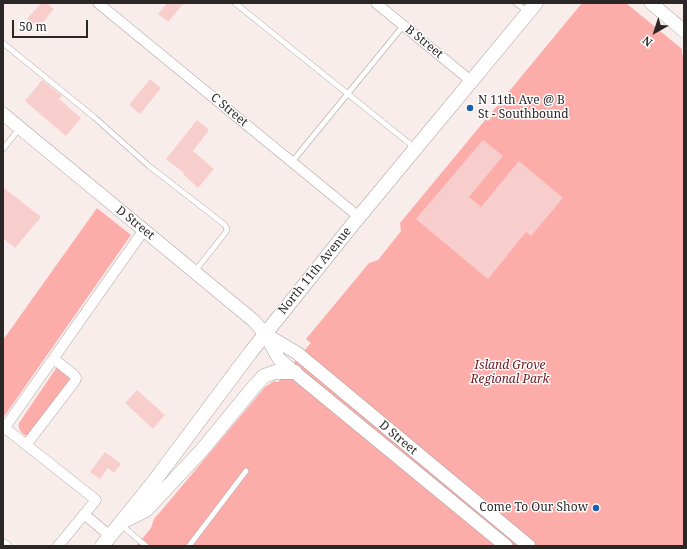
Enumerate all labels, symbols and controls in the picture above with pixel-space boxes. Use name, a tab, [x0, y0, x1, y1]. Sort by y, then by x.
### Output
scale bar	[14, 12, 90, 38]
north arrow	[635, 12, 675, 52]
text: 50 m	[19, 18, 47, 35]
street label: B Street	[402, 22, 446, 62]
text: N	[639, 33, 655, 50]
street label: C Street	[208, 90, 250, 130]
place label: N 11th Ave @ B St - Southbound	[478, 94, 569, 122]
marker: N 11th Ave @ B St - Southbound	[465, 103, 475, 113]
street label: D Street	[113, 203, 157, 243]
street label: North 11th Avenue	[275, 225, 355, 317]
park label: Island Grove Regional Park	[471, 359, 549, 387]
street label: D Street	[376, 418, 420, 458]
place label: Come To Our Show	[479, 501, 588, 515]
marker: Come To Our Show	[591, 503, 601, 513]

